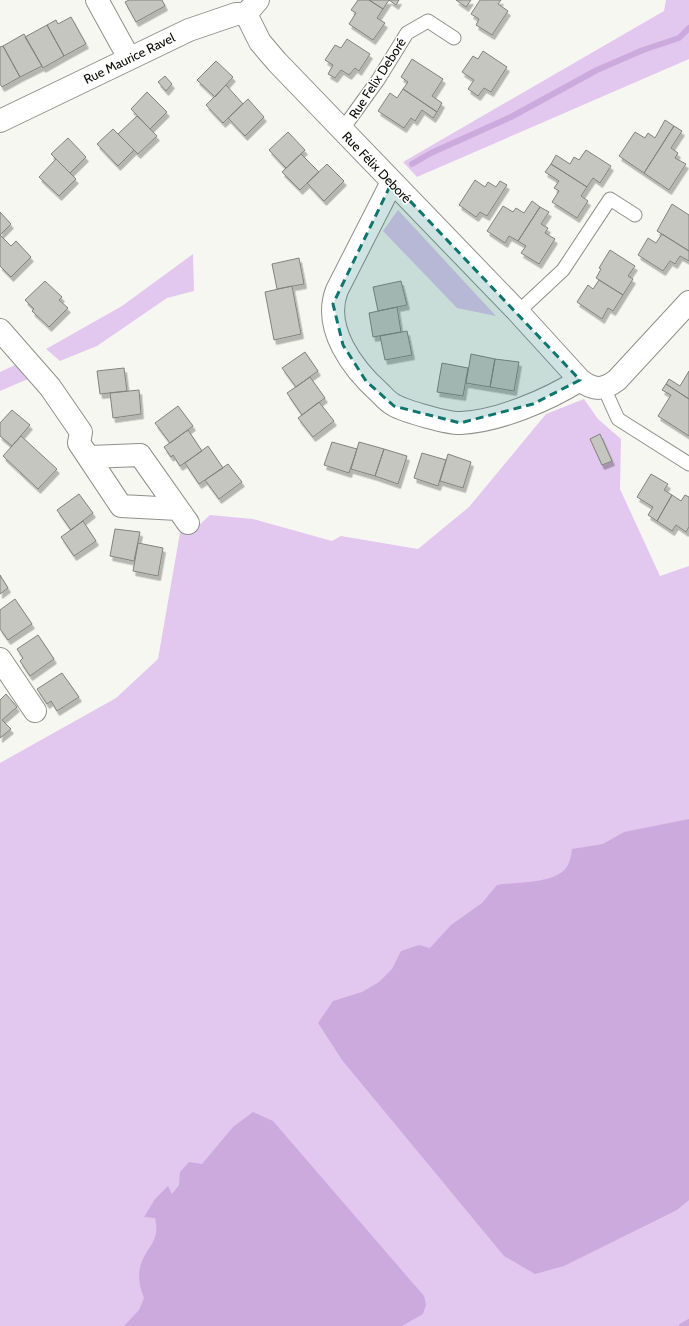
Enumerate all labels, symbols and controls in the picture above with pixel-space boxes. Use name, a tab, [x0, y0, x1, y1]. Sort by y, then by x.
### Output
street label: Rue Maurice Ravel	[81, 29, 177, 87]
street label: Rue Felix Deboré	[345, 34, 409, 121]
street label: Rue Félix Deboré	[339, 128, 415, 206]

